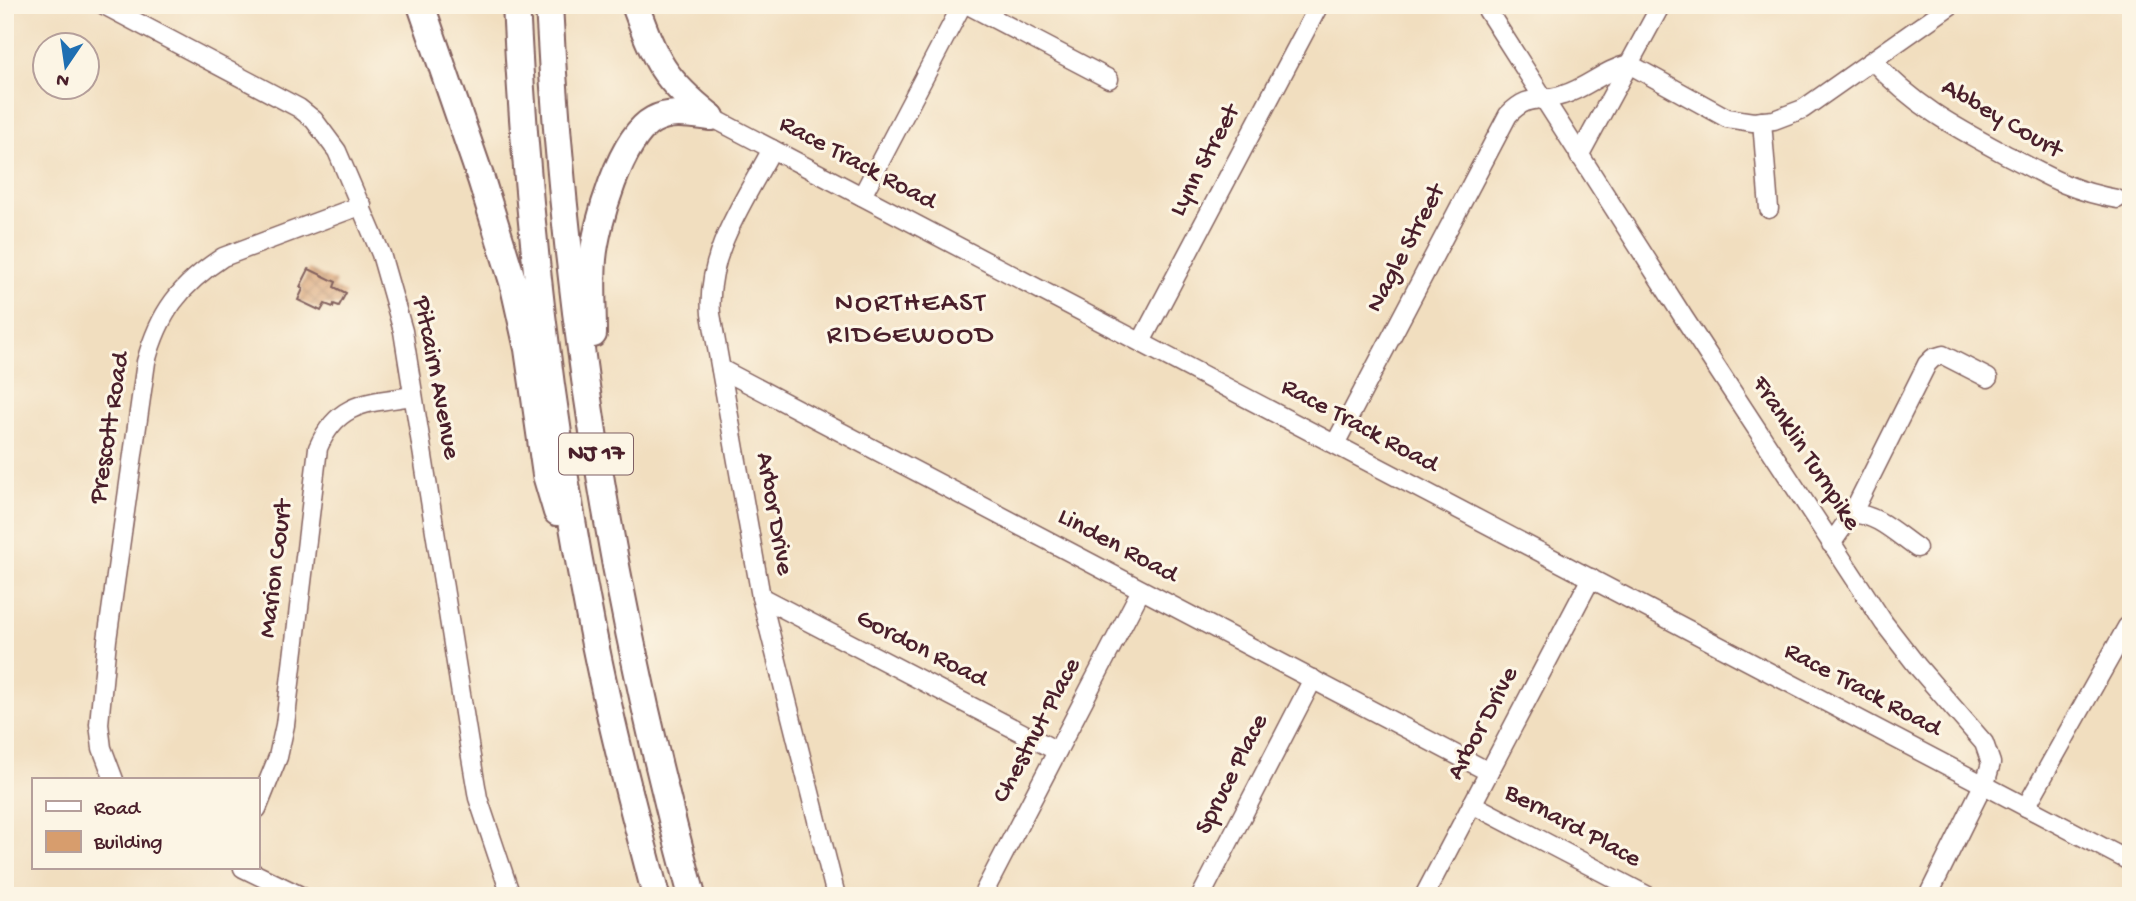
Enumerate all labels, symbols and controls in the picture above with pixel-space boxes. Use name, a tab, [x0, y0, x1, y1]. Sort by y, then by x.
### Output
north arrow	[32, 32, 102, 102]
text: N	[54, 67, 72, 92]
street label: Abbey Court	[1935, 73, 2069, 168]
street label: Lynn Street	[1164, 98, 1250, 222]
street label: Race Track Road	[773, 110, 942, 219]
street label: Nagle Street	[1360, 177, 1455, 318]
district label: NORTHEAST RIDGEWOOD	[827, 288, 995, 353]
street label: Pitcairn Avenue	[404, 293, 466, 463]
street label: Prescott Road	[84, 348, 139, 507]
street label: Franklin Turnpike	[1743, 370, 1867, 538]
street label: Race Track Road	[1275, 373, 1444, 482]
road number: NJ 17	[559, 434, 633, 475]
street label: Arbor Drive	[747, 450, 799, 578]
street label: Marion Court	[253, 496, 301, 640]
street label: Linden Road	[1052, 502, 1184, 592]
street label: Gordon Road	[850, 604, 993, 697]
street label: Race Track Road	[1778, 637, 1947, 746]
street label: Chestnut Place	[987, 653, 1089, 809]
street label: Arbor Drive	[1441, 662, 1527, 786]
street label: Spruce Place	[1189, 709, 1277, 841]
legend	[32, 778, 259, 870]
street label: Bernard Place	[1498, 778, 1646, 876]
text: Road	[94, 798, 142, 823]
text: Building	[93, 832, 163, 857]

